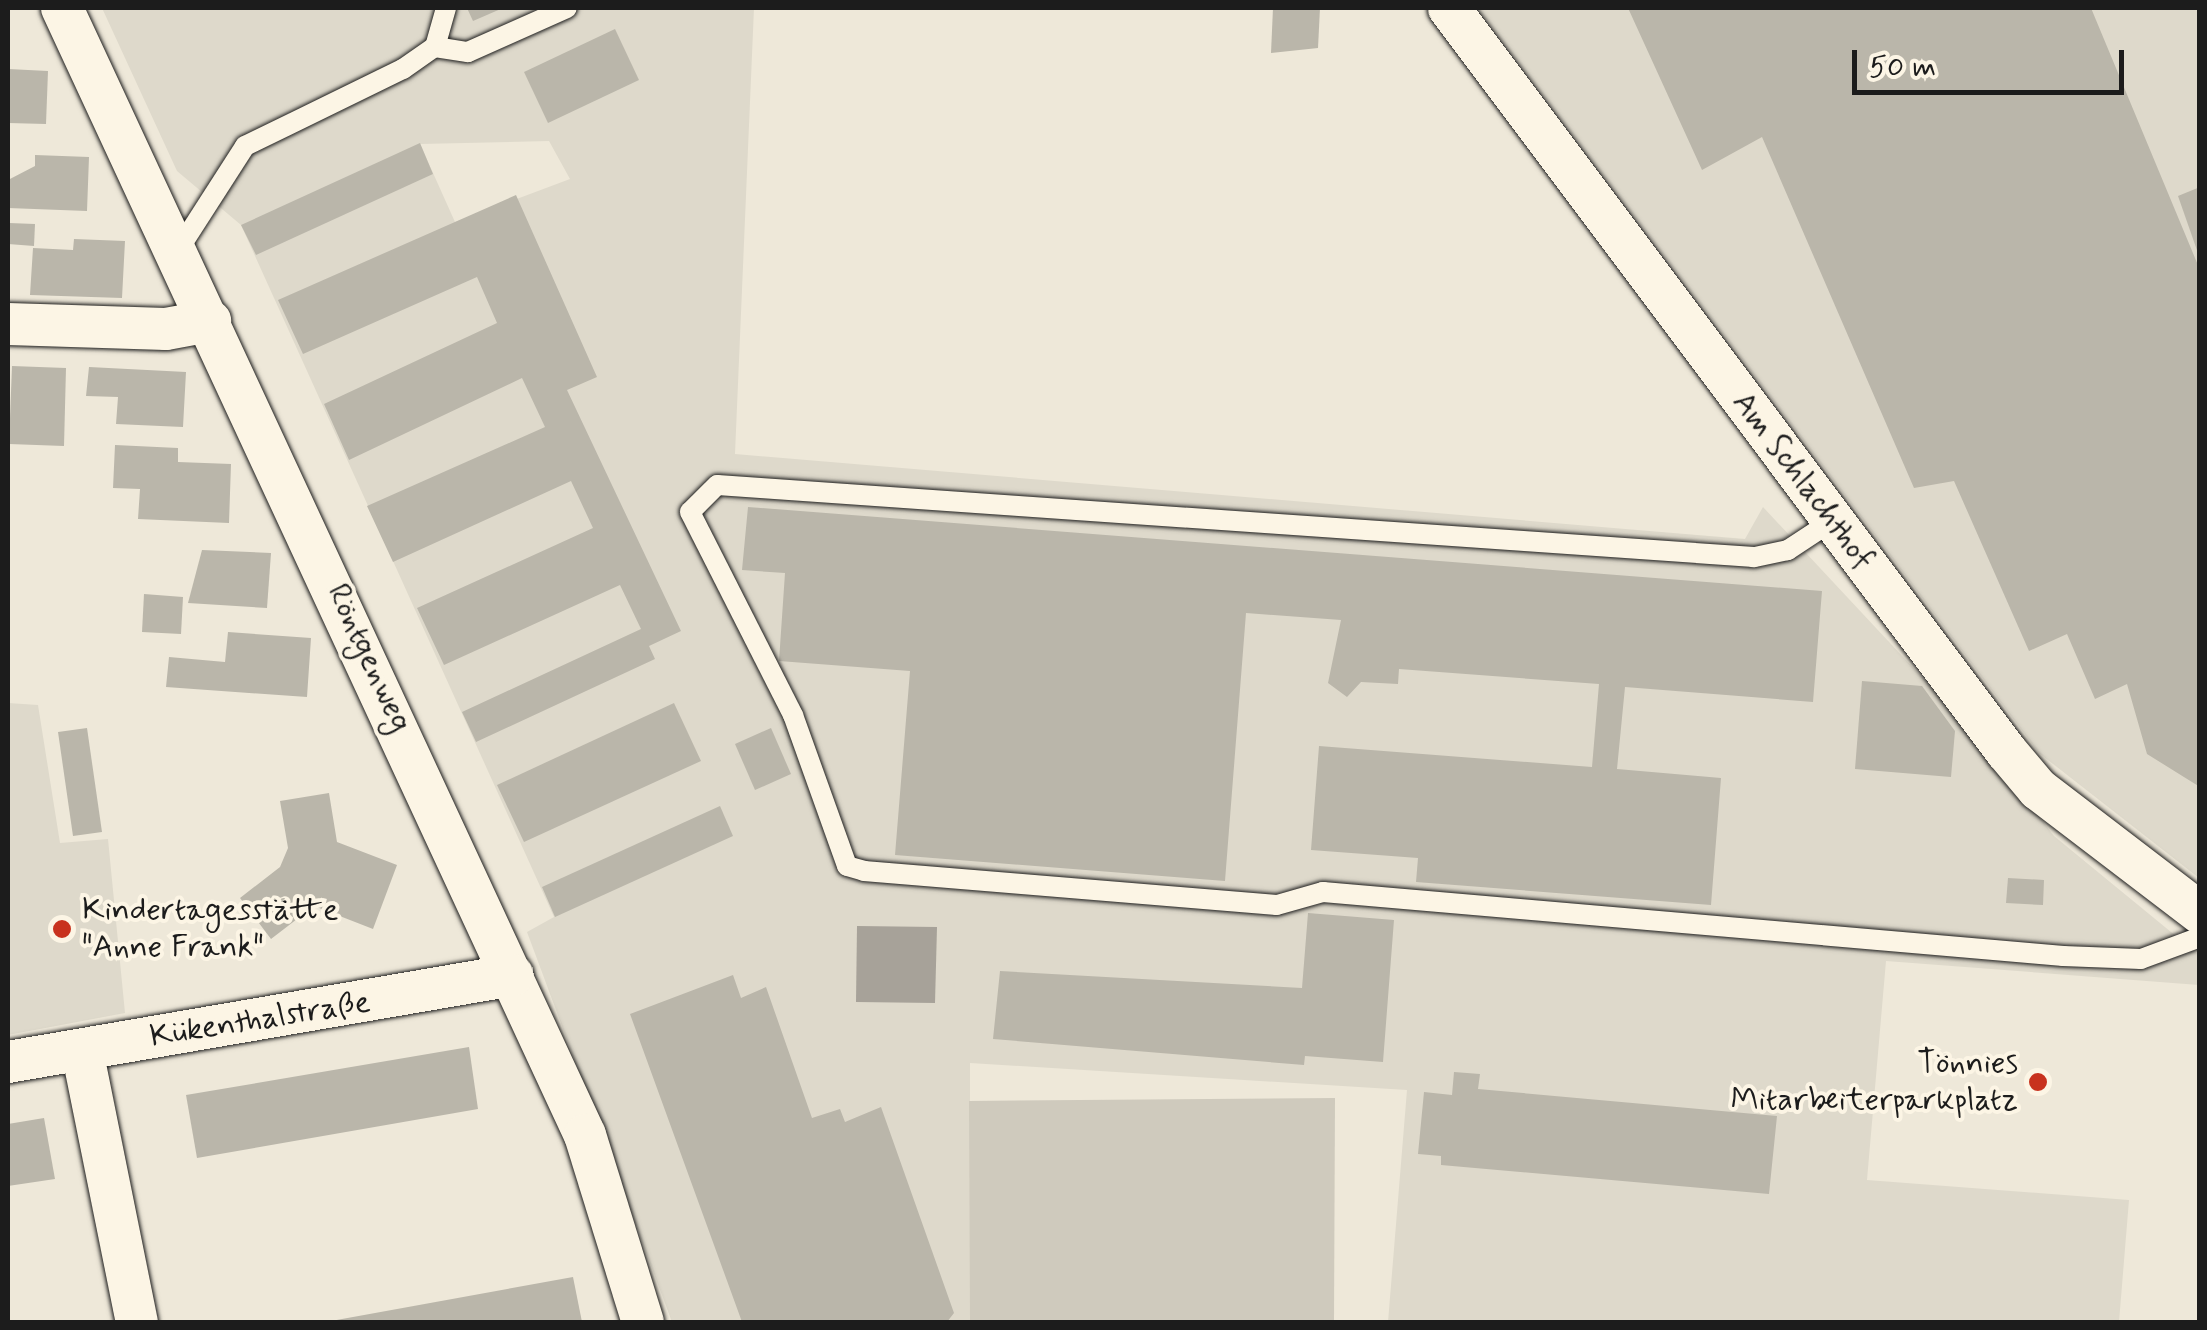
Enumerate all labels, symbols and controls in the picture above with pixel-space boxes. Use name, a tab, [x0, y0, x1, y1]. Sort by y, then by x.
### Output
scale bar	[1857, 30, 2130, 92]
text: 50 m	[1869, 48, 1936, 87]
street label: Am Schlachthof	[1723, 384, 1883, 578]
street label: Röntgenweg	[318, 578, 420, 738]
place label: Kindertagesstätte "Anne Frank"	[82, 892, 338, 967]
marker: Kindertagesstätte "Anne Frank"	[51, 918, 73, 940]
street label: Kükenthalstraße	[147, 984, 373, 1056]
place label: Tönnies Mitarbeiterparkplatz	[1731, 1045, 2018, 1120]
marker: Tönnies Mitarbeiterparkplatz	[2027, 1071, 2049, 1093]

